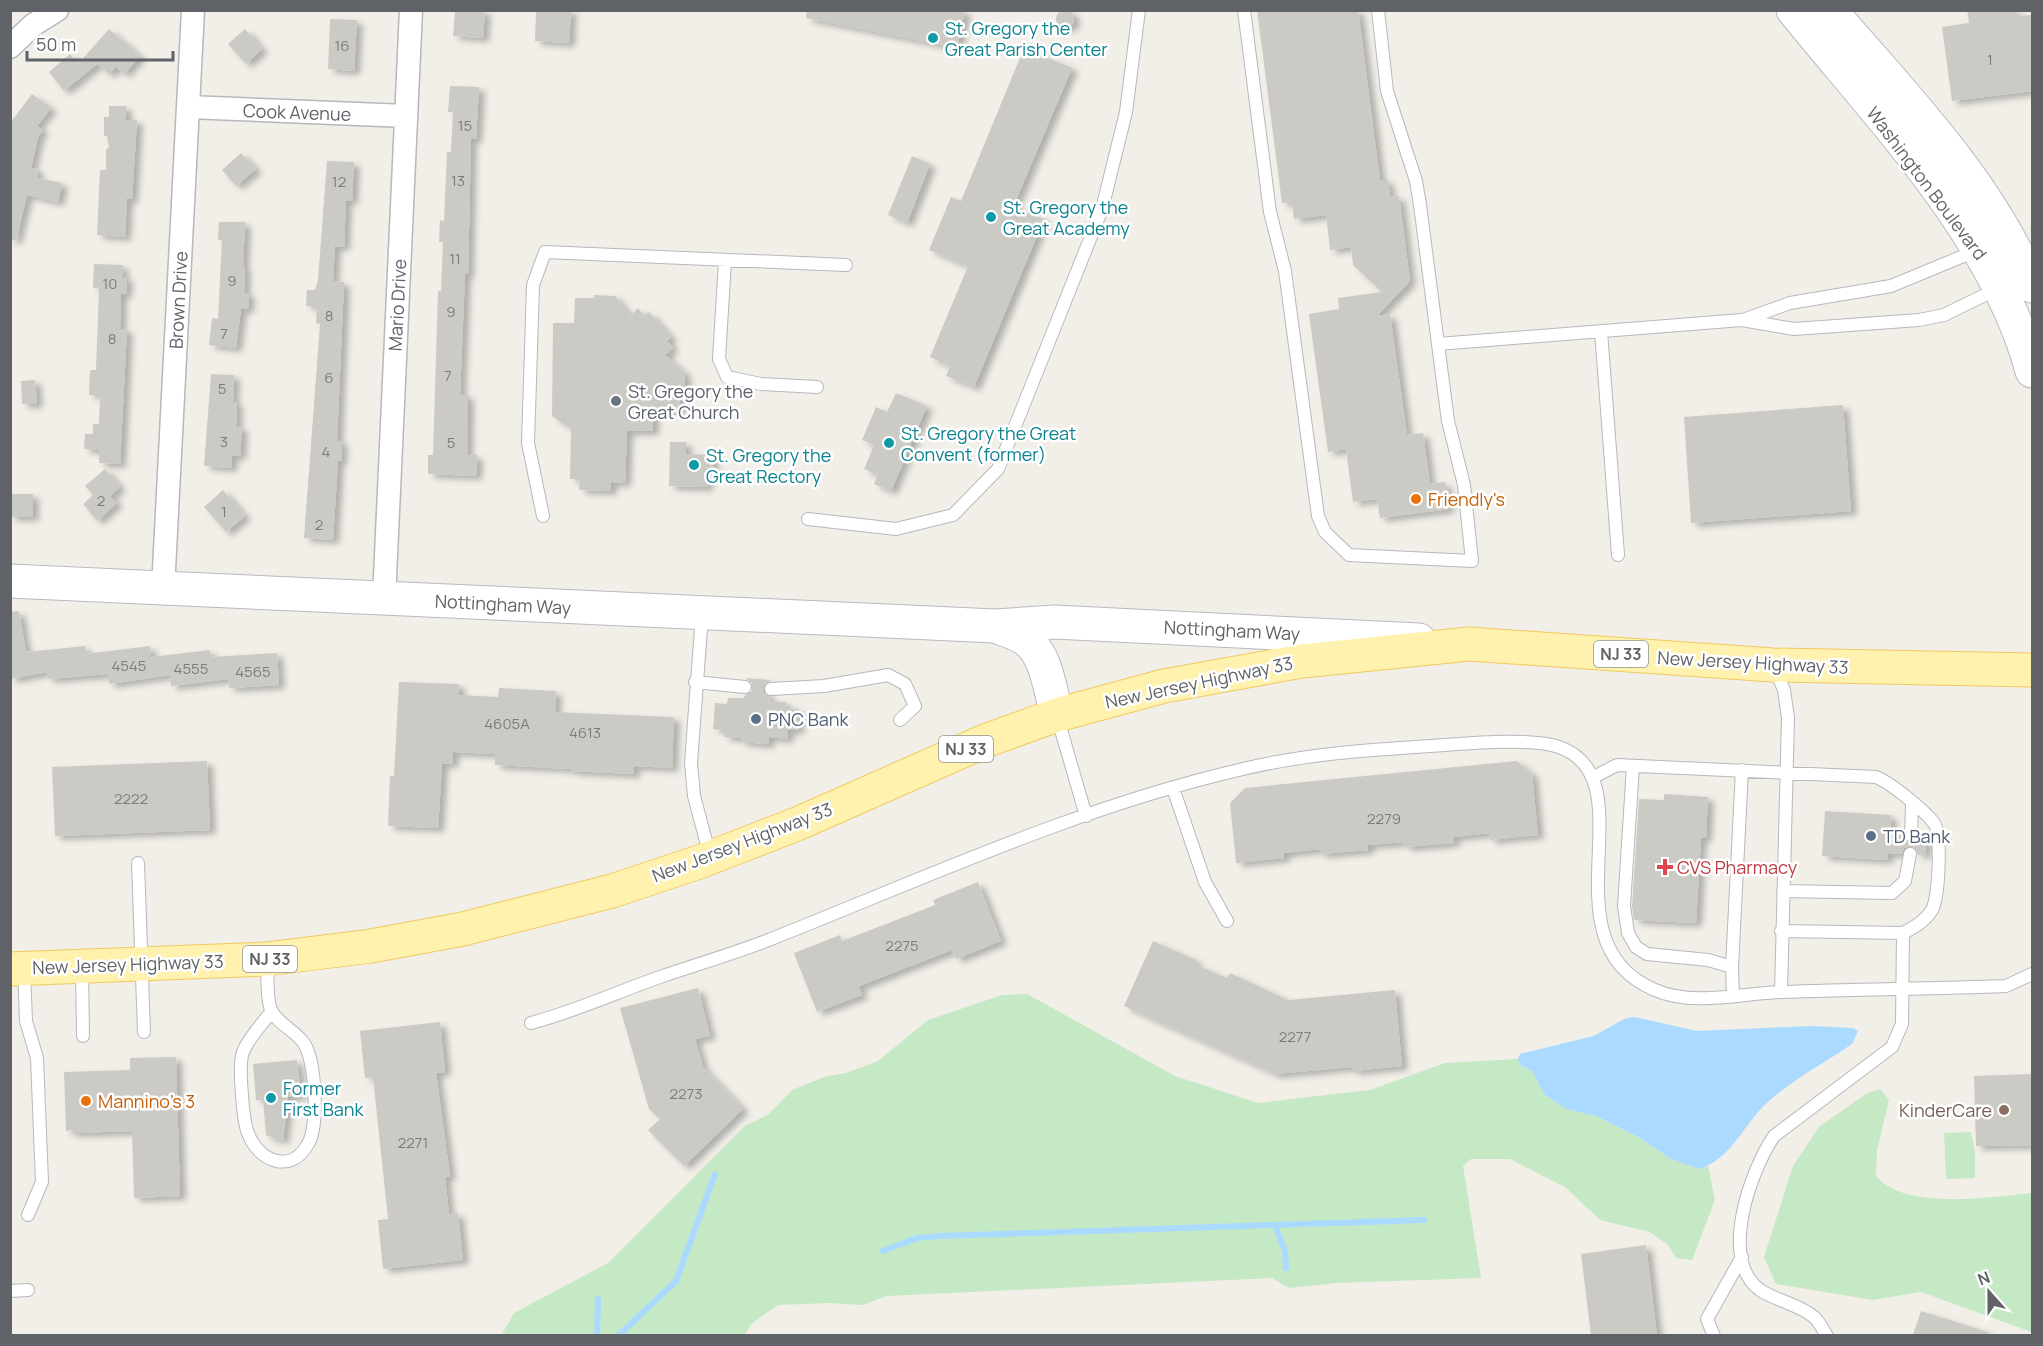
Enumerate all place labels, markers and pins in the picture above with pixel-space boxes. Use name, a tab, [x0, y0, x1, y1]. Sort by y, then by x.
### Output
place label: St. Gregory the Great Parish Center	[945, 16, 1108, 61]
marker: St. Gregory the Great Parish Center	[926, 31, 940, 45]
place label: St. Gregory the Great Academy	[1003, 195, 1130, 240]
marker: St. Gregory the Great Academy	[984, 210, 998, 224]
place label: St. Gregory the Great Church	[628, 379, 753, 424]
marker: St. Gregory the Great Church	[609, 394, 623, 408]
place label: St. Gregory the Great Convent (former)	[901, 421, 1076, 466]
marker: St. Gregory the Great Convent (former)	[882, 436, 896, 450]
place label: St. Gregory the Great Rectory	[706, 443, 831, 488]
marker: St. Gregory the Great Rectory	[687, 458, 701, 472]
place label: Friendly's	[1428, 487, 1505, 511]
marker: Friendly's	[1409, 492, 1423, 506]
place label: PNC Bank	[768, 707, 849, 731]
marker: PNC Bank	[749, 712, 763, 726]
place label: TD Bank	[1883, 824, 1951, 848]
marker: TD Bank	[1864, 829, 1878, 843]
place label: CVS Pharmacy	[1677, 855, 1798, 879]
marker: CVS Pharmacy	[1658, 860, 1672, 874]
place label: Former First Bank	[283, 1076, 364, 1121]
place label: Mannino's 3	[98, 1089, 195, 1113]
marker: Former First Bank	[264, 1091, 278, 1105]
marker: Mannino's 3	[79, 1094, 93, 1108]
place label: KinderCare	[1899, 1098, 1992, 1122]
marker: KinderCare	[1997, 1103, 2011, 1117]

